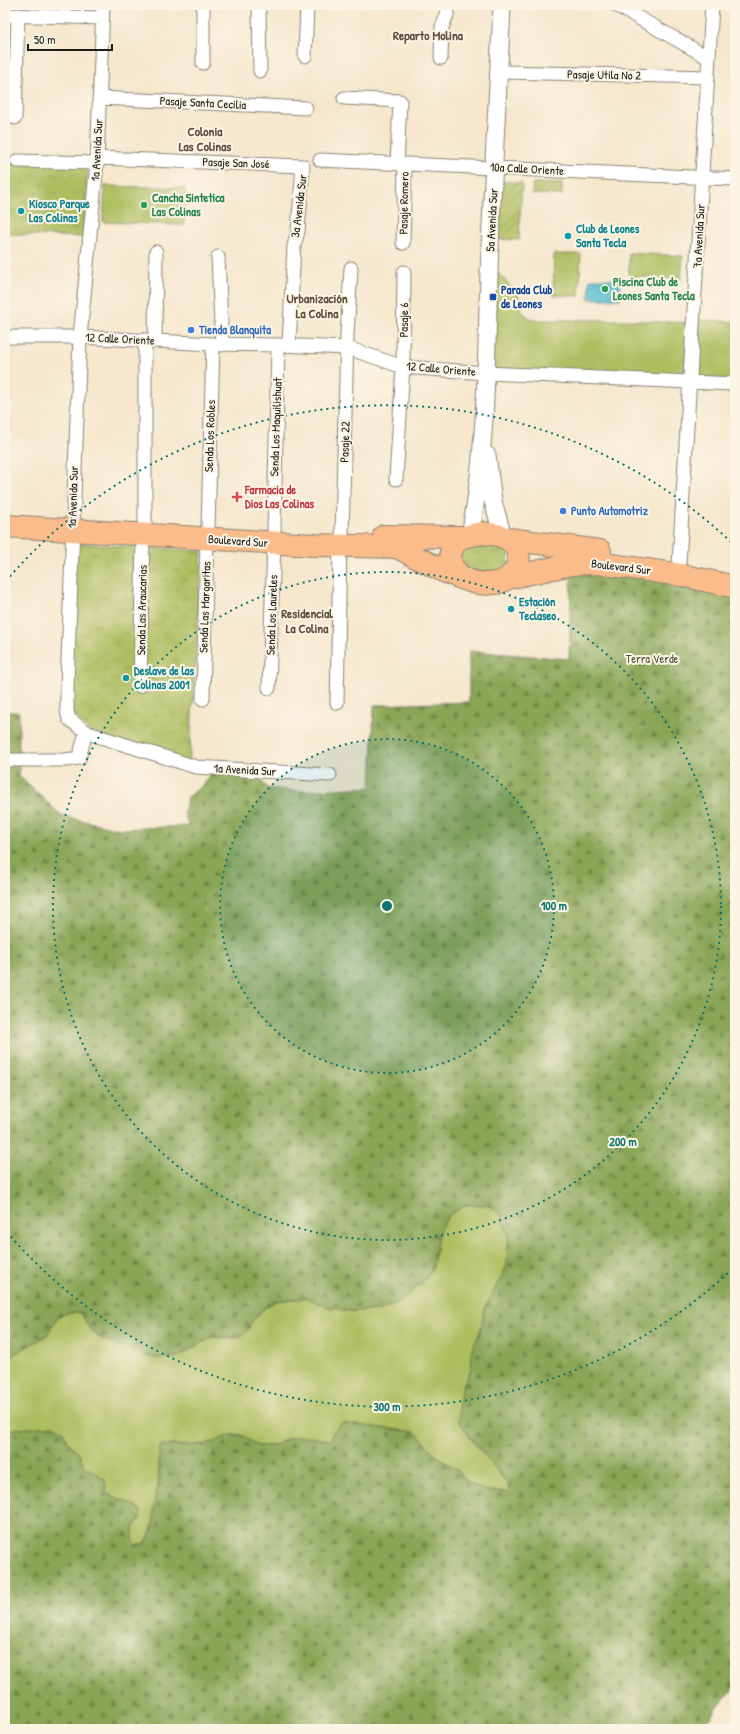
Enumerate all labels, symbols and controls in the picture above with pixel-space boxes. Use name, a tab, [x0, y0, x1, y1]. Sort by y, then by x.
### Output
scale bar	[28, 26, 112, 52]
district label: Reparto Molina	[393, 26, 464, 45]
text: 50 m	[34, 31, 55, 48]
street label: Pasaje Utila No 2	[567, 65, 641, 84]
street label: Pasaje Santa Cecilia	[159, 92, 247, 113]
street label: 1a Avenida Sur	[86, 118, 107, 182]
district label: Colonia Las Colinas	[179, 122, 231, 155]
street label: Pasaje San José	[202, 153, 270, 172]
street label: 10a Calle Oriente	[489, 158, 565, 179]
street label: Pasaje Romero	[394, 171, 413, 235]
street label: 3a Avenida Sur	[286, 173, 311, 238]
street label: 5a Avenida Sur	[481, 188, 502, 252]
place label: Cancha Sintetica Las Colinas	[152, 189, 225, 220]
place label: Kiosco Parque Las Colinas	[29, 195, 90, 226]
marker: Cancha Sintetica Las Colinas	[139, 200, 149, 210]
street label: 7a Avenida Sur	[688, 203, 709, 268]
marker: Kiosco Parque Las Colinas	[16, 206, 26, 216]
place label: Club de Leones Santa Tecla	[576, 220, 640, 251]
marker: Club de Leones Santa Tecla	[563, 231, 573, 241]
place label: Piscina Club de Leones Santa Tecla	[613, 273, 695, 304]
place label: Parada Club de Leones	[501, 281, 553, 312]
marker: Piscina Club de Leones Santa Tecla	[600, 284, 610, 294]
district label: Urbanización La Colina	[286, 289, 348, 322]
marker: Parada Club de Leones	[488, 292, 498, 302]
street label: Pasaje 6	[395, 302, 412, 338]
place label: Tienda Blanquita	[198, 321, 271, 339]
marker: Tienda Blanquita	[186, 325, 196, 335]
street label: 12 Calle Oriente	[85, 328, 156, 349]
street label: 12 Calle Oriente	[406, 357, 477, 380]
street label: Senda Los Maquilishuat	[265, 377, 286, 477]
street label: Senda Los Robles	[200, 399, 219, 472]
street label: Pasaje 22	[335, 421, 354, 463]
street label: 1a Avenida Sur	[63, 465, 82, 528]
place label: Farmacia de Dios Las Colinas	[244, 481, 315, 512]
marker: Farmacia de Dios Las Colinas	[232, 492, 242, 502]
place label: Punto Automotriz	[571, 502, 649, 519]
marker: Punto Automotriz	[558, 506, 568, 516]
street label: Boulevard Sur	[207, 530, 269, 551]
street label: Boulevard Sur	[590, 554, 652, 579]
street label: Senda Las Margaritas	[194, 561, 215, 653]
street label: Senda Las Araucarias	[132, 564, 151, 655]
street label: Senda Los Laureles	[262, 574, 281, 656]
place label: Estación Teclaseo	[518, 593, 556, 624]
district label: Residencial La Colina	[281, 604, 333, 637]
marker: Estación Teclaseo	[506, 604, 516, 614]
park label: Terra Verde	[626, 650, 679, 667]
place label: Deslave de las Colinas 2001	[134, 662, 194, 693]
marker: Deslave de las Colinas 2001	[121, 673, 131, 683]
street label: 1a Avenida Sur	[213, 759, 277, 780]
text: 100 m	[541, 897, 567, 914]
centre of rings	[380, 899, 394, 913]
text: 200 m	[609, 1133, 637, 1150]
text: 300 m	[373, 1398, 401, 1415]

